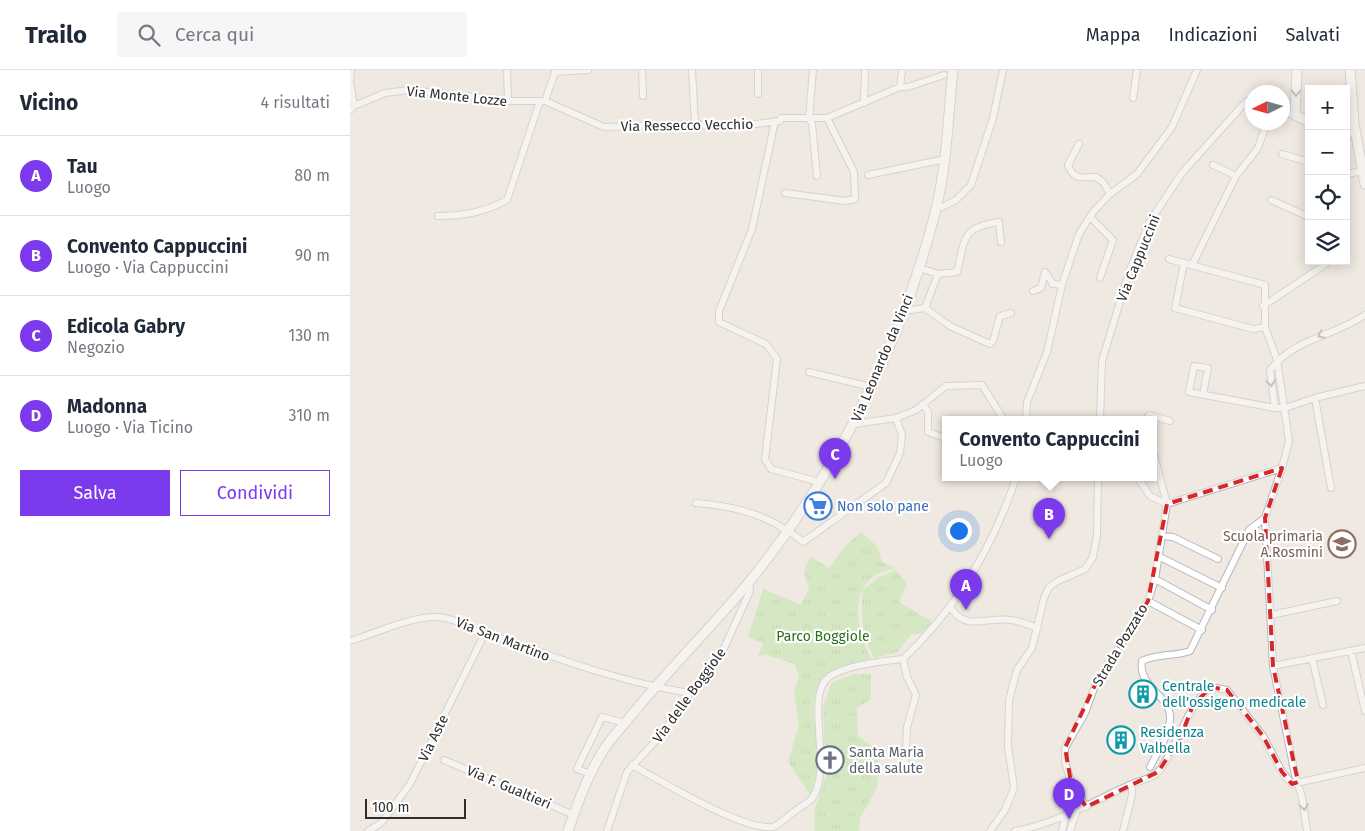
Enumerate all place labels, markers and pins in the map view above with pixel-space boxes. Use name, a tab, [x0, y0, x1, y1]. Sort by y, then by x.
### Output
pin: C	[819, 438, 851, 479]
supermarket icon: Non solo pane	[803, 491, 833, 521]
place label: Non solo pane	[837, 498, 929, 515]
pin: B	[1033, 498, 1065, 539]
place label: Scuola primaria A.Rosmini	[1223, 528, 1323, 561]
school or university icon: Scuola primaria A.Rosmini	[1327, 529, 1357, 559]
pin: A	[950, 569, 982, 610]
place label: Centrale dell'ossigeno medicale	[1162, 678, 1306, 711]
building icon: Centrale dell'ossigeno medicale	[1128, 679, 1158, 709]
place label: Residenza Valbella	[1140, 724, 1204, 757]
building icon: Residenza Valbella	[1106, 725, 1136, 755]
place label: Santa Maria della salute	[849, 744, 924, 777]
church icon: Santa Maria della salute	[815, 745, 845, 775]
pin: D	[1053, 778, 1085, 819]

